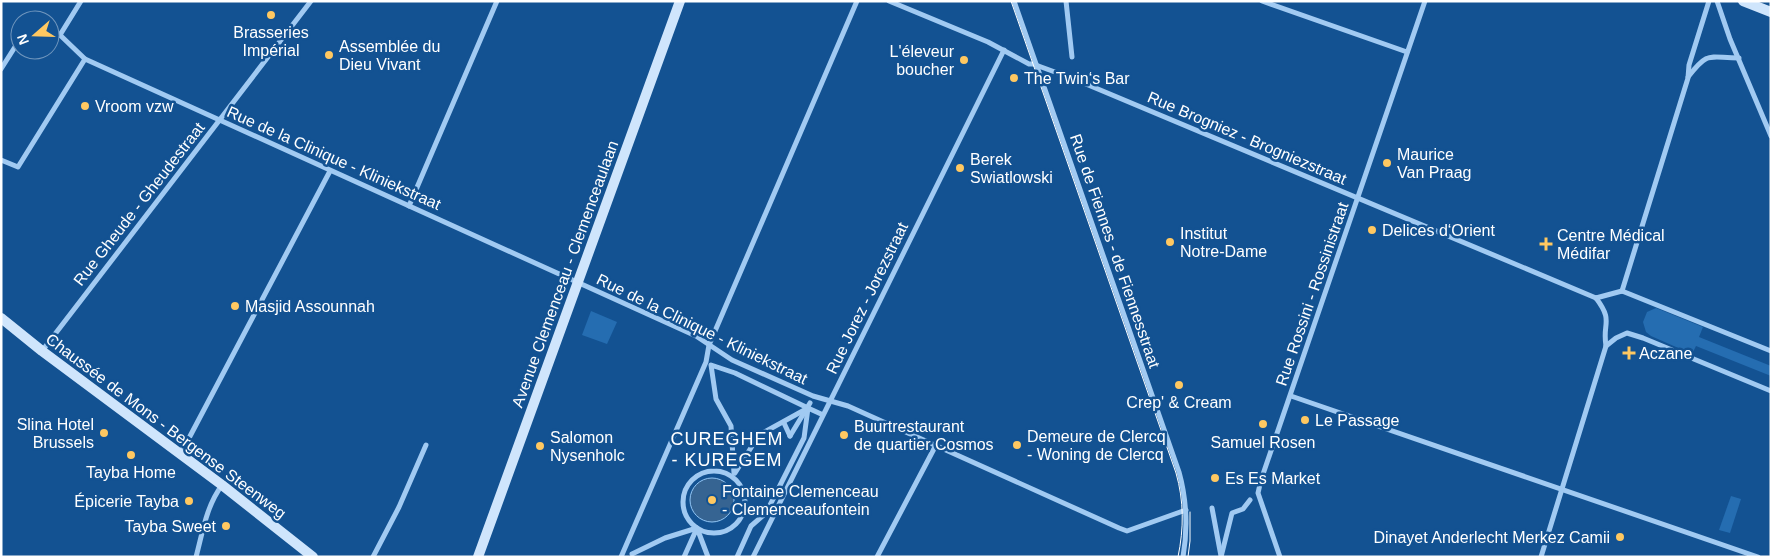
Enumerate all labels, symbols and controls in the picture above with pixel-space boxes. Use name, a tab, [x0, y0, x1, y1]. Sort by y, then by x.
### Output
marker: Brasseries Impérial	[265, 9, 277, 21]
north arrow	[10, 10, 60, 60]
place label: Brasseries Impérial	[233, 24, 309, 59]
text: N	[14, 32, 32, 47]
place label: Assemblée du Dieu Vivant	[339, 38, 440, 73]
place label: L'éleveur boucher	[890, 43, 955, 78]
marker: Assemblée du Dieu Vivant	[323, 49, 335, 61]
marker: L'éleveur boucher	[958, 54, 970, 66]
place label: The Twin‘s Bar	[1024, 70, 1130, 87]
marker: The Twin‘s Bar	[1008, 72, 1020, 84]
street label: Rue Brogniez - Brogniezstraat	[1145, 88, 1349, 188]
place label: Vroom vzw	[95, 98, 174, 115]
marker: Vroom vzw	[79, 100, 91, 112]
street label: Rue de la Clinique - Kliniekstraat	[225, 103, 444, 213]
street label: Rue Gheude - Gheudestraat	[70, 119, 208, 289]
street label: Rue de Fiennes - de Fiennesstraat	[1067, 132, 1163, 371]
street label: Avenue Clemenceau - Clemenceaulaan	[509, 138, 621, 410]
place label: Maurice Van Praag	[1397, 146, 1471, 181]
place label: Berek Swiatlowski	[970, 151, 1053, 186]
marker: Maurice Van Praag	[1381, 157, 1393, 169]
marker: Berek Swiatlowski	[954, 162, 966, 174]
street label: Rue Rossini - Rossinistraat	[1273, 199, 1352, 388]
street label: Rue Jorez - Jorezstraat	[823, 219, 911, 376]
place label: Delices d‘Orient	[1382, 222, 1495, 239]
marker: Delices d‘Orient	[1366, 224, 1378, 236]
place label: Institut Notre-Dame	[1180, 225, 1267, 260]
place label: Centre Médical Médifar	[1557, 227, 1665, 262]
marker: Institut Notre-Dame	[1164, 236, 1176, 248]
marker: Centre Médical Médifar	[1539, 237, 1553, 251]
street label: Rue de la Clinique - Kliniekstraat	[594, 270, 811, 388]
place label: Masjid Assounnah	[245, 298, 375, 315]
marker: Masjid Assounnah	[229, 300, 241, 312]
street label: Chaussée de Mons - Bergense Steenweg	[43, 330, 289, 522]
place label: Aczane	[1639, 345, 1692, 362]
marker: Aczane	[1623, 347, 1635, 359]
marker: Crep' & Cream	[1173, 379, 1185, 391]
place label: Crep' & Cream	[1126, 394, 1232, 411]
place label: Le Passage	[1315, 412, 1400, 429]
marker: Le Passage	[1299, 414, 1311, 426]
place label: Slina Hotel Brussels	[17, 416, 94, 451]
place label: Buurtrestaurant de quartier Cosmos	[854, 418, 994, 453]
marker: Samuel Rosen	[1257, 418, 1269, 430]
marker: Slina Hotel Brussels	[98, 427, 110, 439]
place label: Demeure de Clercq - Woning de Clercq	[1027, 428, 1166, 463]
place label: Salomon Nysenholc	[550, 429, 625, 464]
district label: CUREGHEM - KUREGEM	[670, 429, 784, 470]
marker: Buurtrestaurant de quartier Cosmos	[838, 429, 850, 441]
place label: Samuel Rosen	[1211, 434, 1315, 451]
marker: Demeure de Clercq - Woning de Clercq	[1011, 439, 1023, 451]
marker: Salomon Nysenholc	[534, 440, 546, 452]
marker: Tayba Home	[125, 449, 137, 461]
place label: Tayba Home	[86, 464, 176, 481]
place label: Es Es Market	[1225, 470, 1321, 487]
marker: Es Es Market	[1209, 472, 1221, 484]
place label: Fontaine Clemenceau - Clemenceaufontein	[722, 483, 879, 518]
place label: Épicerie Tayba	[74, 492, 179, 510]
marker: Fontaine Clemenceau - Clemenceaufontein	[706, 494, 718, 506]
marker: Épicerie Tayba	[183, 495, 195, 507]
place label: Tayba Sweet	[124, 518, 217, 535]
marker: Tayba Sweet	[220, 520, 232, 532]
place label: Dinayet Anderlecht Merkez Camii	[1373, 529, 1610, 546]
marker: Dinayet Anderlecht Merkez Camii	[1614, 531, 1626, 543]

